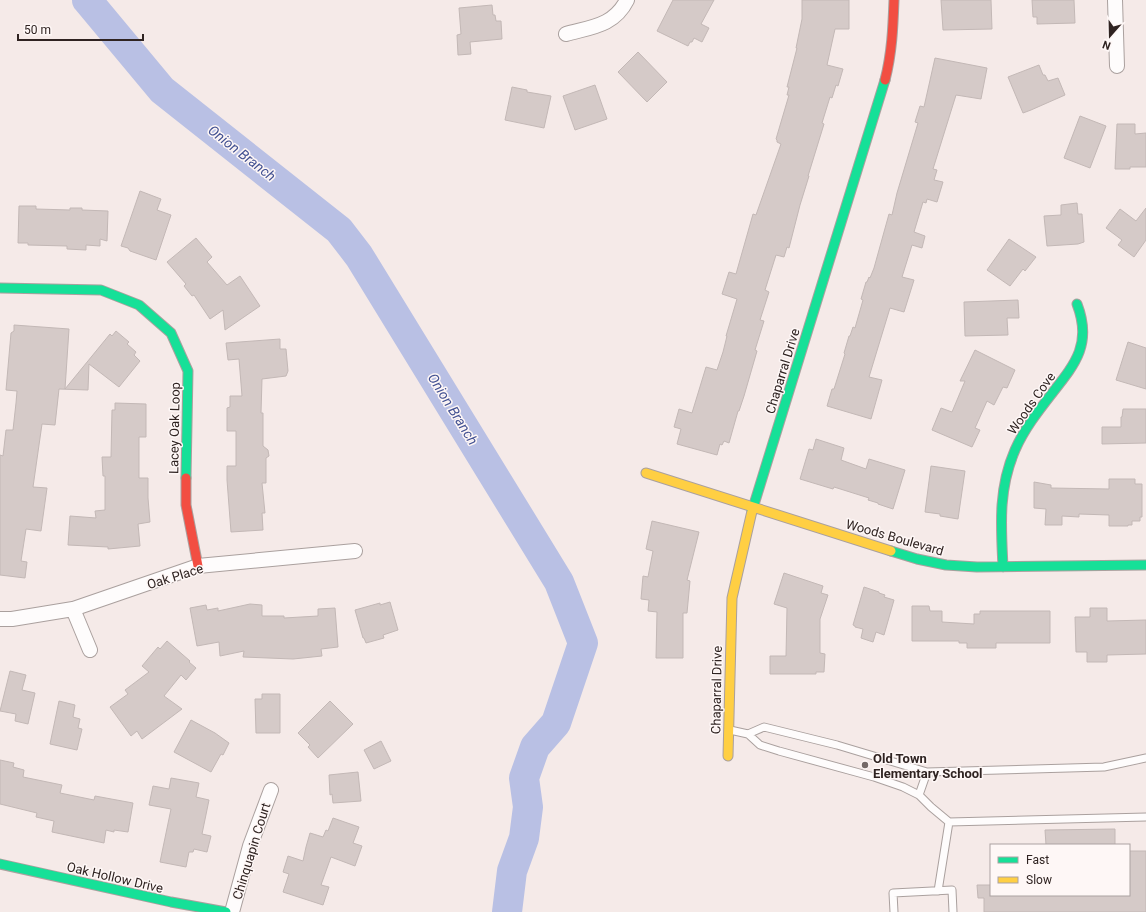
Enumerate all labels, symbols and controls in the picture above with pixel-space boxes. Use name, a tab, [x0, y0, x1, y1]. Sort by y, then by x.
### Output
scale bar	[18, 16, 143, 42]
north arrow	[1090, 16, 1130, 56]
text: 50 m	[24, 23, 51, 37]
text: N	[1101, 37, 1113, 52]
water label: Onion Branch	[205, 122, 279, 184]
street label: Chaparral Drive	[762, 327, 803, 416]
street label: Woods Cove	[1005, 369, 1058, 437]
water label: Onion Branch	[425, 370, 481, 448]
street label: Lacey Oak Loop	[166, 382, 183, 474]
street label: Woods Boulevard	[844, 516, 945, 559]
street label: Oak Place	[145, 561, 205, 592]
street label: Chaparral Drive	[708, 646, 725, 734]
place label: Old Town Elementary School	[873, 751, 983, 781]
marker: Old Town Elementary School	[860, 760, 870, 770]
street label: Chinquapin Court	[230, 801, 273, 901]
legend	[990, 844, 1130, 896]
text: Fast	[1026, 853, 1049, 867]
street label: Oak Hollow Drive	[65, 859, 165, 896]
text: Slow	[1026, 873, 1052, 887]

